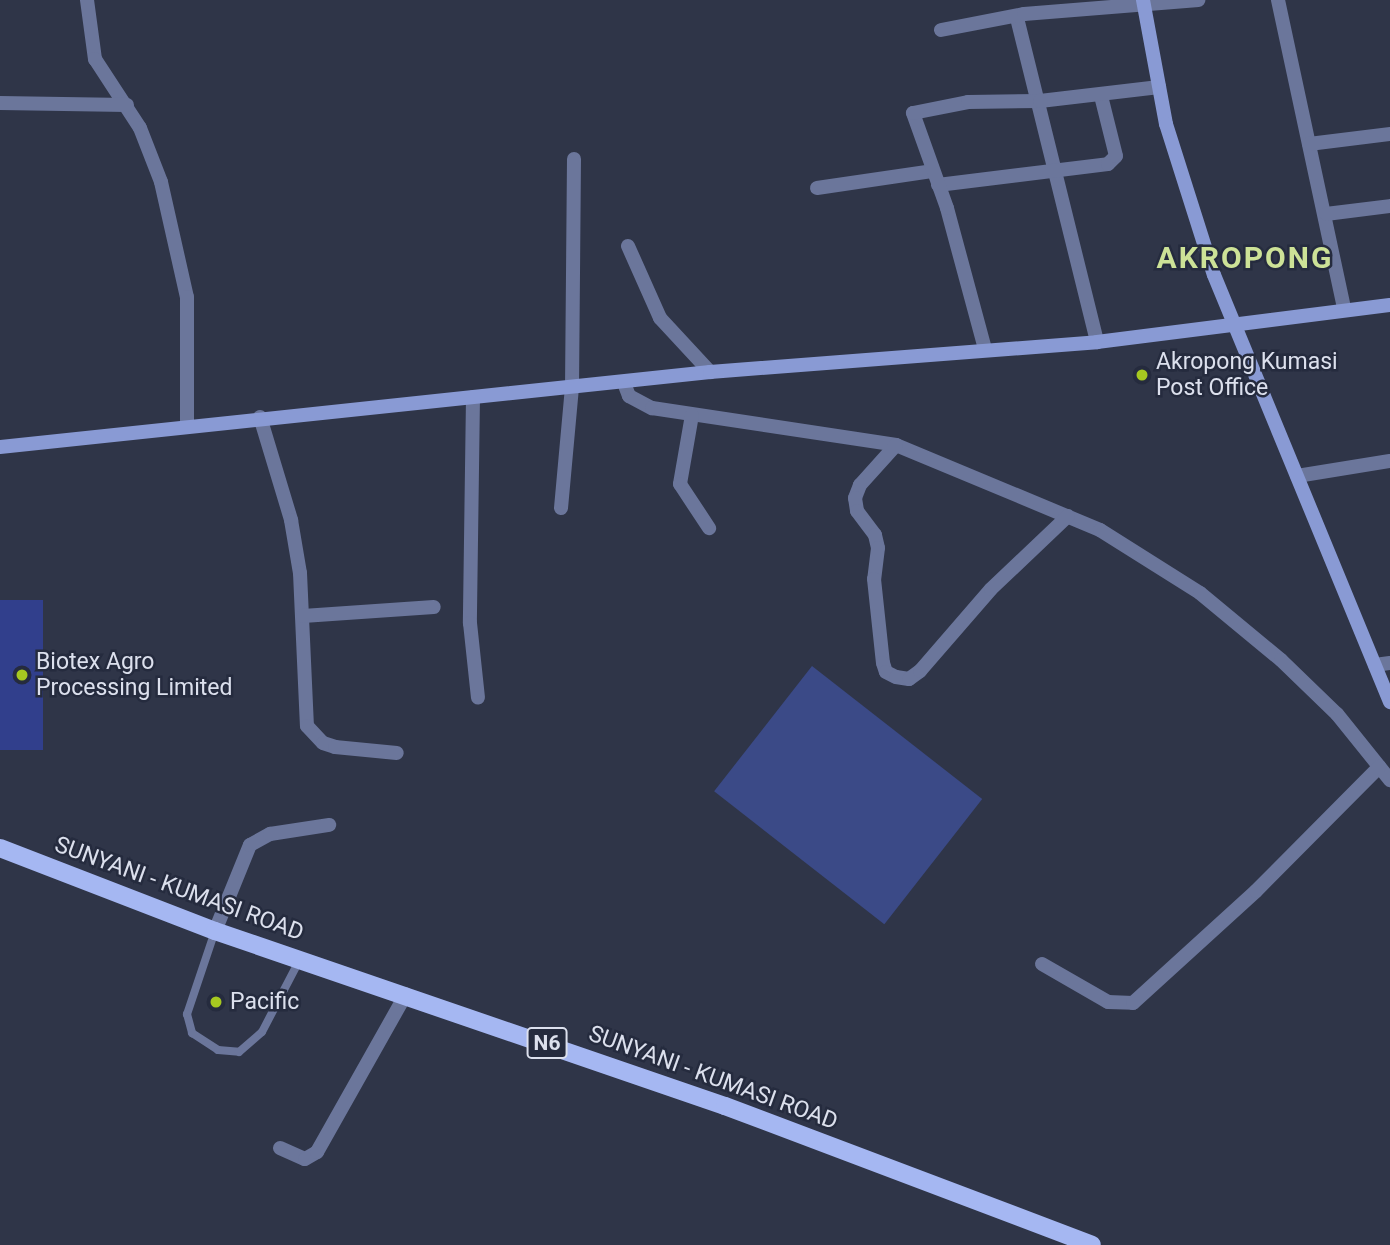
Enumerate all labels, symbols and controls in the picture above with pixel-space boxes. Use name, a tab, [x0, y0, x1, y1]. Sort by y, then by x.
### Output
district label: AKROPONG	[1158, 240, 1332, 276]
place label: Akropong Kumasi Post Office	[1156, 348, 1338, 402]
marker: Akropong Kumasi Post Office	[1134, 367, 1150, 383]
place label: Biotex Agro Processing Limited	[36, 648, 233, 702]
marker: Biotex Agro Processing Limited	[14, 667, 30, 683]
street label: SUNYANI - KUMASI ROAD	[51, 831, 307, 947]
place label: Pacific	[230, 988, 299, 1016]
marker: Pacific	[208, 994, 224, 1010]
street label: SUNYANI - KUMASI ROAD	[585, 1020, 841, 1136]
road number: N6	[526, 1026, 568, 1060]

